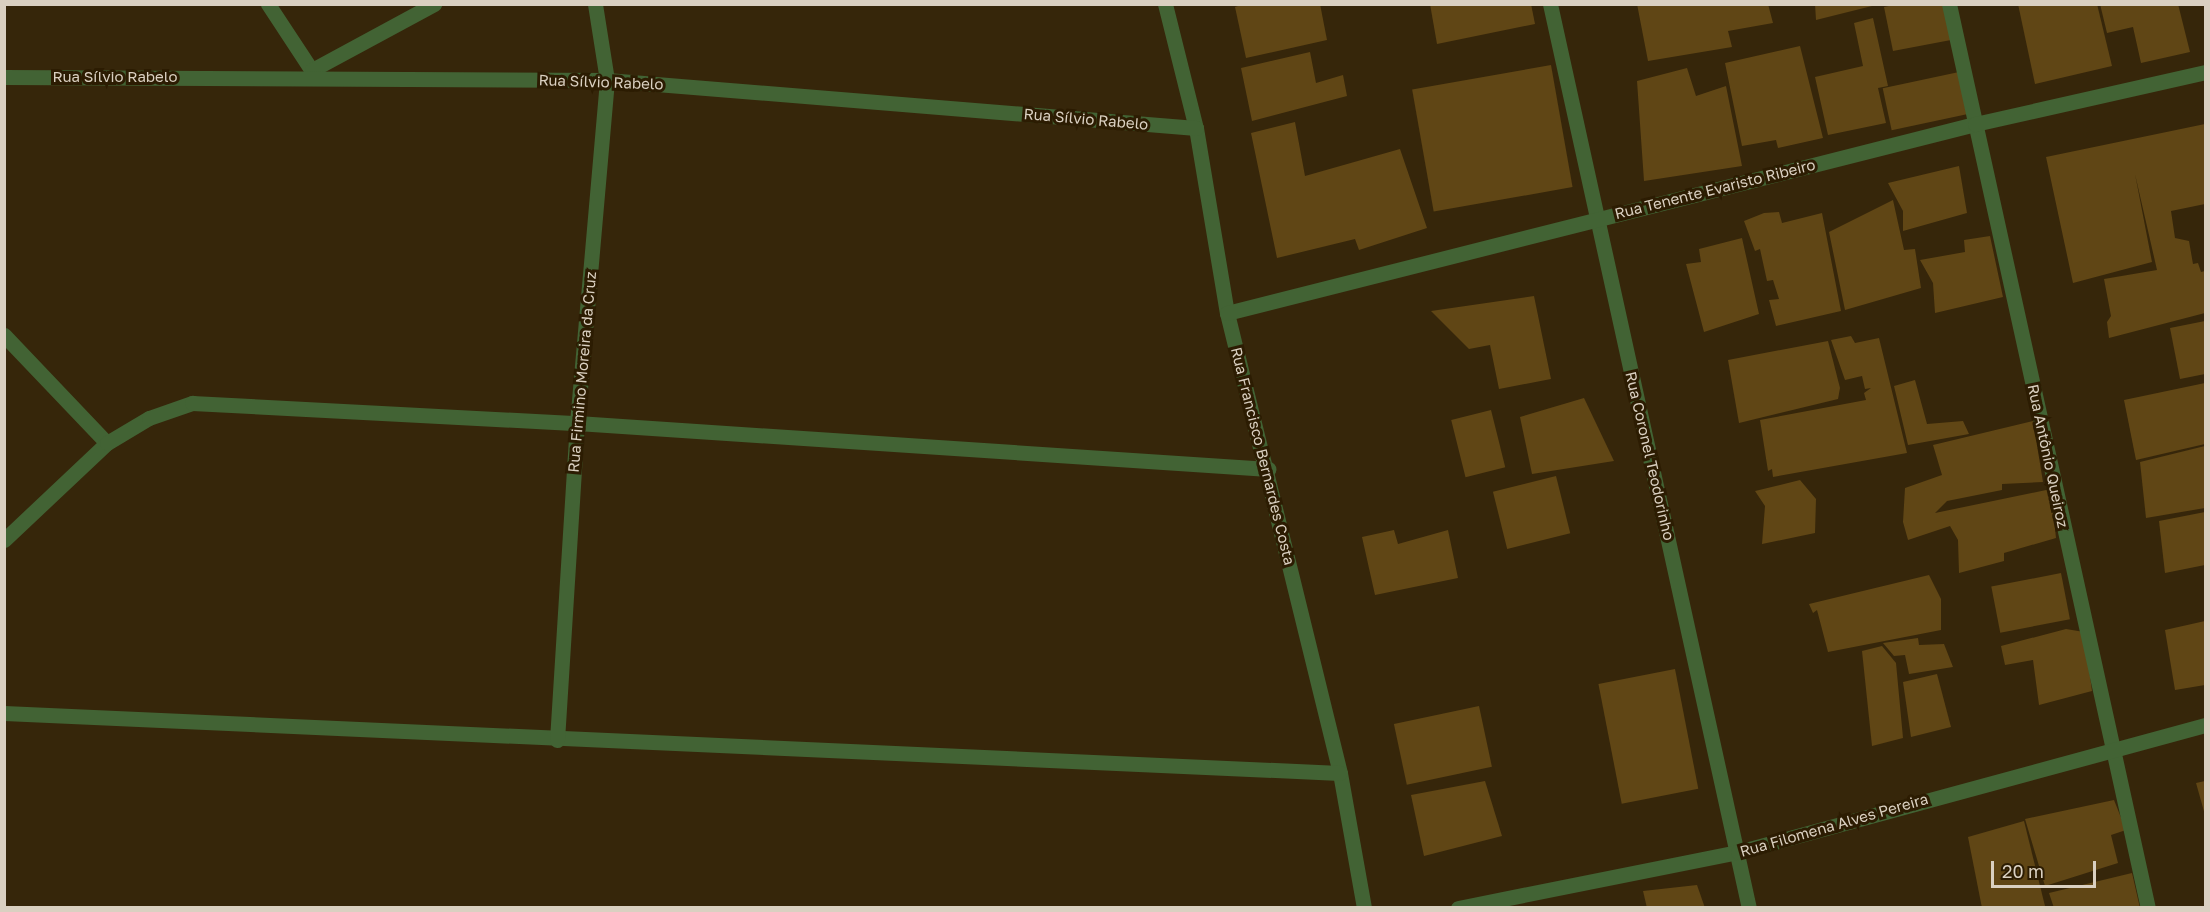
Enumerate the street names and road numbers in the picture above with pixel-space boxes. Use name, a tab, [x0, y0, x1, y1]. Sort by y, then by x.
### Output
street label: Rua Sílvio Rabelo	[53, 68, 177, 86]
street label: Rua Sílvio Rabelo	[538, 71, 664, 93]
street label: Rua Sílvio Rabelo	[1023, 105, 1149, 133]
street label: Rua Tenente Evaristo Ribeiro	[1613, 155, 1817, 223]
street label: Rua Firmino Moreira da Cruz	[564, 271, 600, 473]
street label: Rua Francisco Bernardes Costa	[1227, 345, 1299, 567]
street label: Rua Coronel Teodorinho	[1622, 370, 1678, 542]
street label: Rua Antônio Queiroz	[2024, 382, 2072, 530]
street label: Rua Filomena Alves Pereira	[1738, 789, 1930, 861]

